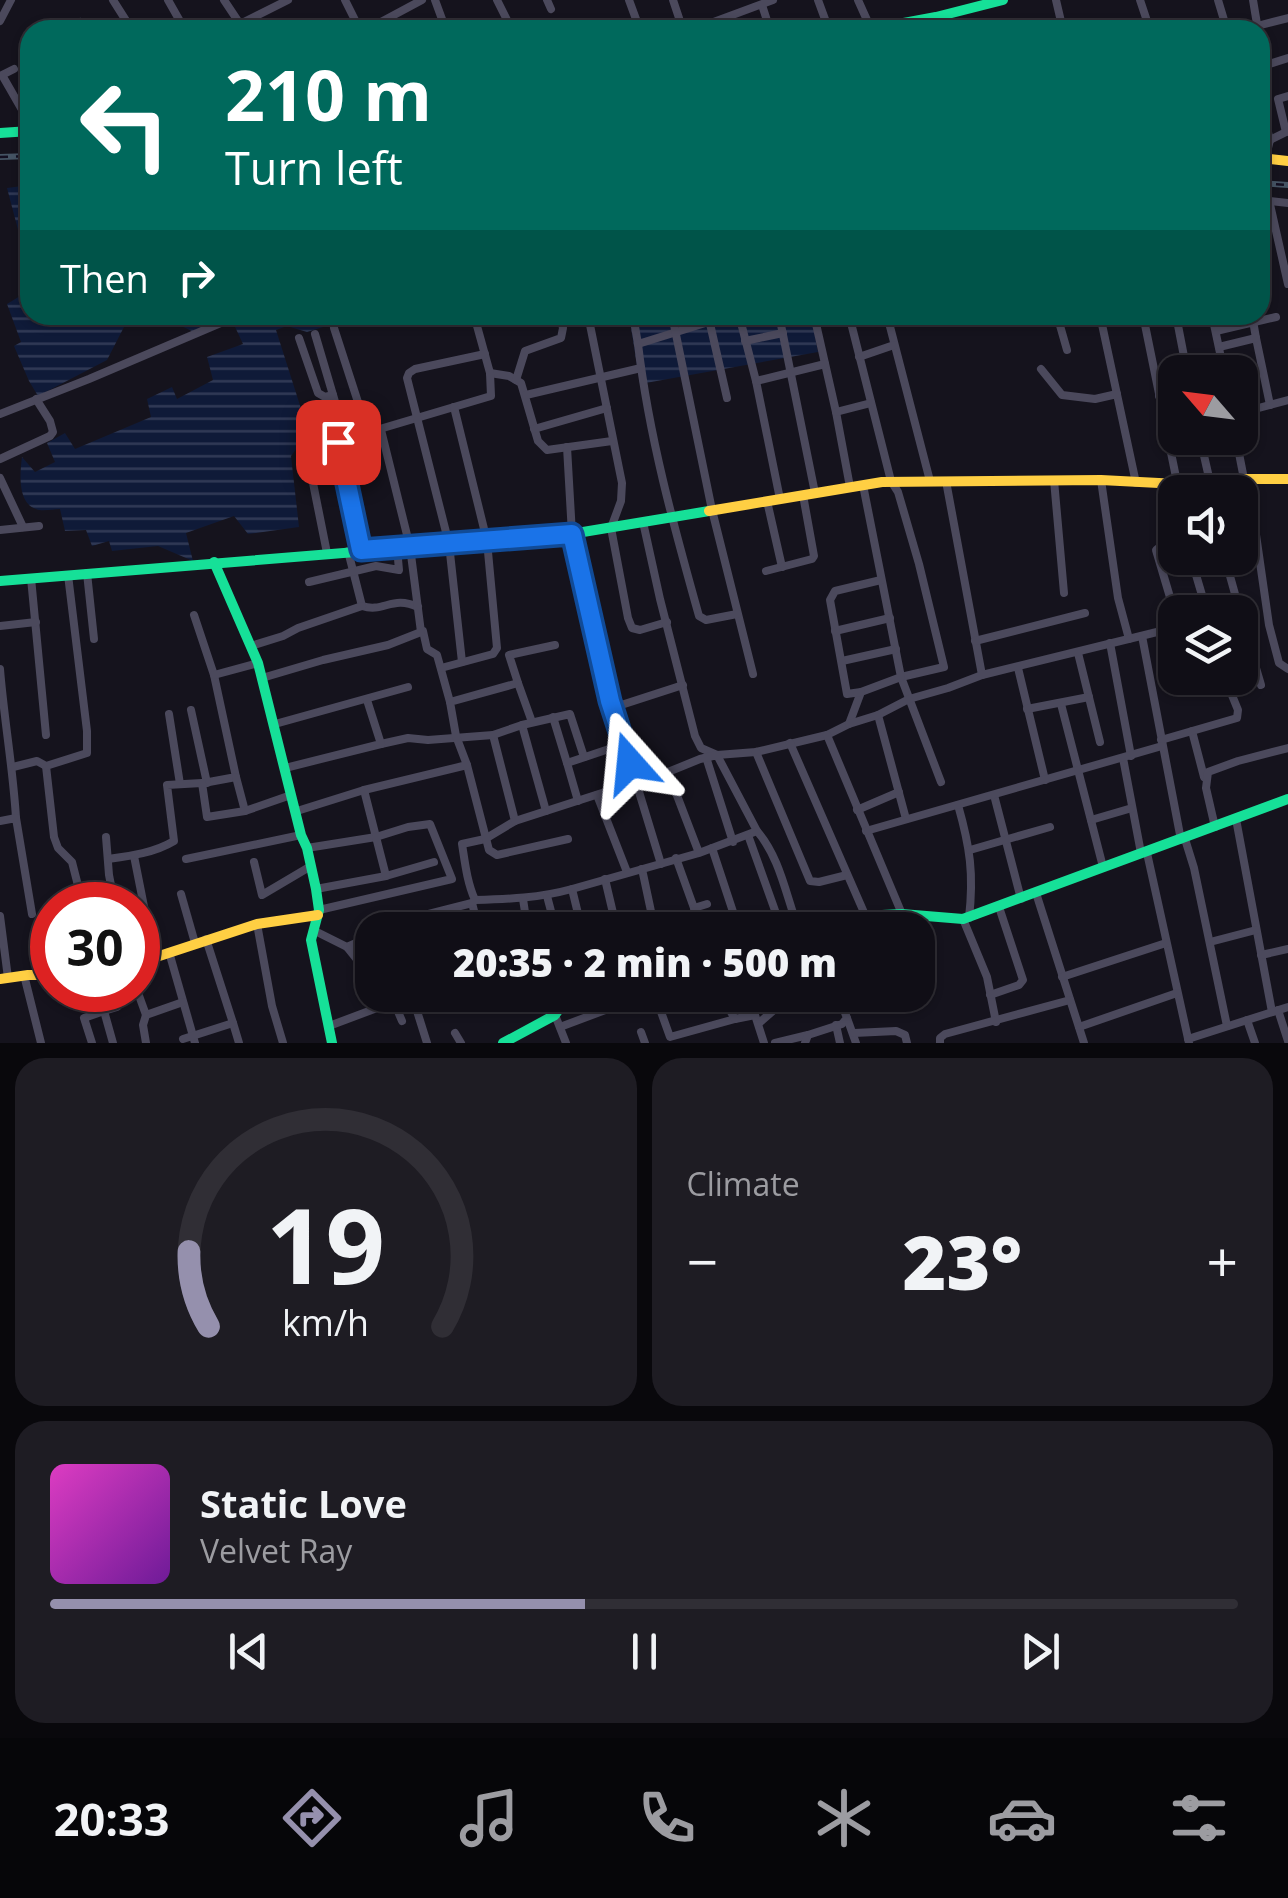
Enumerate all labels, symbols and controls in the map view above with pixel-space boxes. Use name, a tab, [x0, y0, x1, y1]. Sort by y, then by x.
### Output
text: 210 m	[225, 46, 432, 142]
icon: left	[60, 60, 190, 190]
text: Turn left	[225, 137, 403, 198]
icon: right	[169, 250, 224, 305]
text: Then	[60, 252, 149, 304]
north arrow	[1158, 355, 1258, 455]
map controls	[1158, 355, 1258, 695]
pin	[296, 400, 381, 485]
icon: arrive	[311, 415, 366, 470]
button: sound	[1158, 475, 1258, 575]
button: layers	[1158, 595, 1258, 695]
position arrow	[578, 711, 682, 815]
speed limit sign: 30	[30, 882, 160, 1012]
text: 20:35 · 2 min · 500 m	[453, 936, 837, 988]
text: Climate	[687, 1162, 800, 1205]
text: 19	[266, 1173, 385, 1314]
text: 23°	[902, 1210, 1022, 1312]
text: −	[687, 1223, 718, 1298]
text: +	[1207, 1223, 1238, 1298]
text: km/h	[282, 1298, 369, 1346]
text: Static Love	[200, 1477, 407, 1529]
text: Velvet Ray	[200, 1529, 352, 1572]
icon: previous	[221, 1624, 276, 1679]
icon: pause	[617, 1624, 672, 1679]
icon: next	[1013, 1624, 1068, 1679]
icon: directions	[277, 1783, 347, 1853]
icon: music	[454, 1783, 524, 1853]
icon: phone	[632, 1783, 702, 1853]
icon: climate	[809, 1783, 879, 1853]
icon: car	[987, 1783, 1057, 1853]
icon: filters	[1164, 1783, 1234, 1853]
text: 20:33	[54, 1788, 169, 1849]

